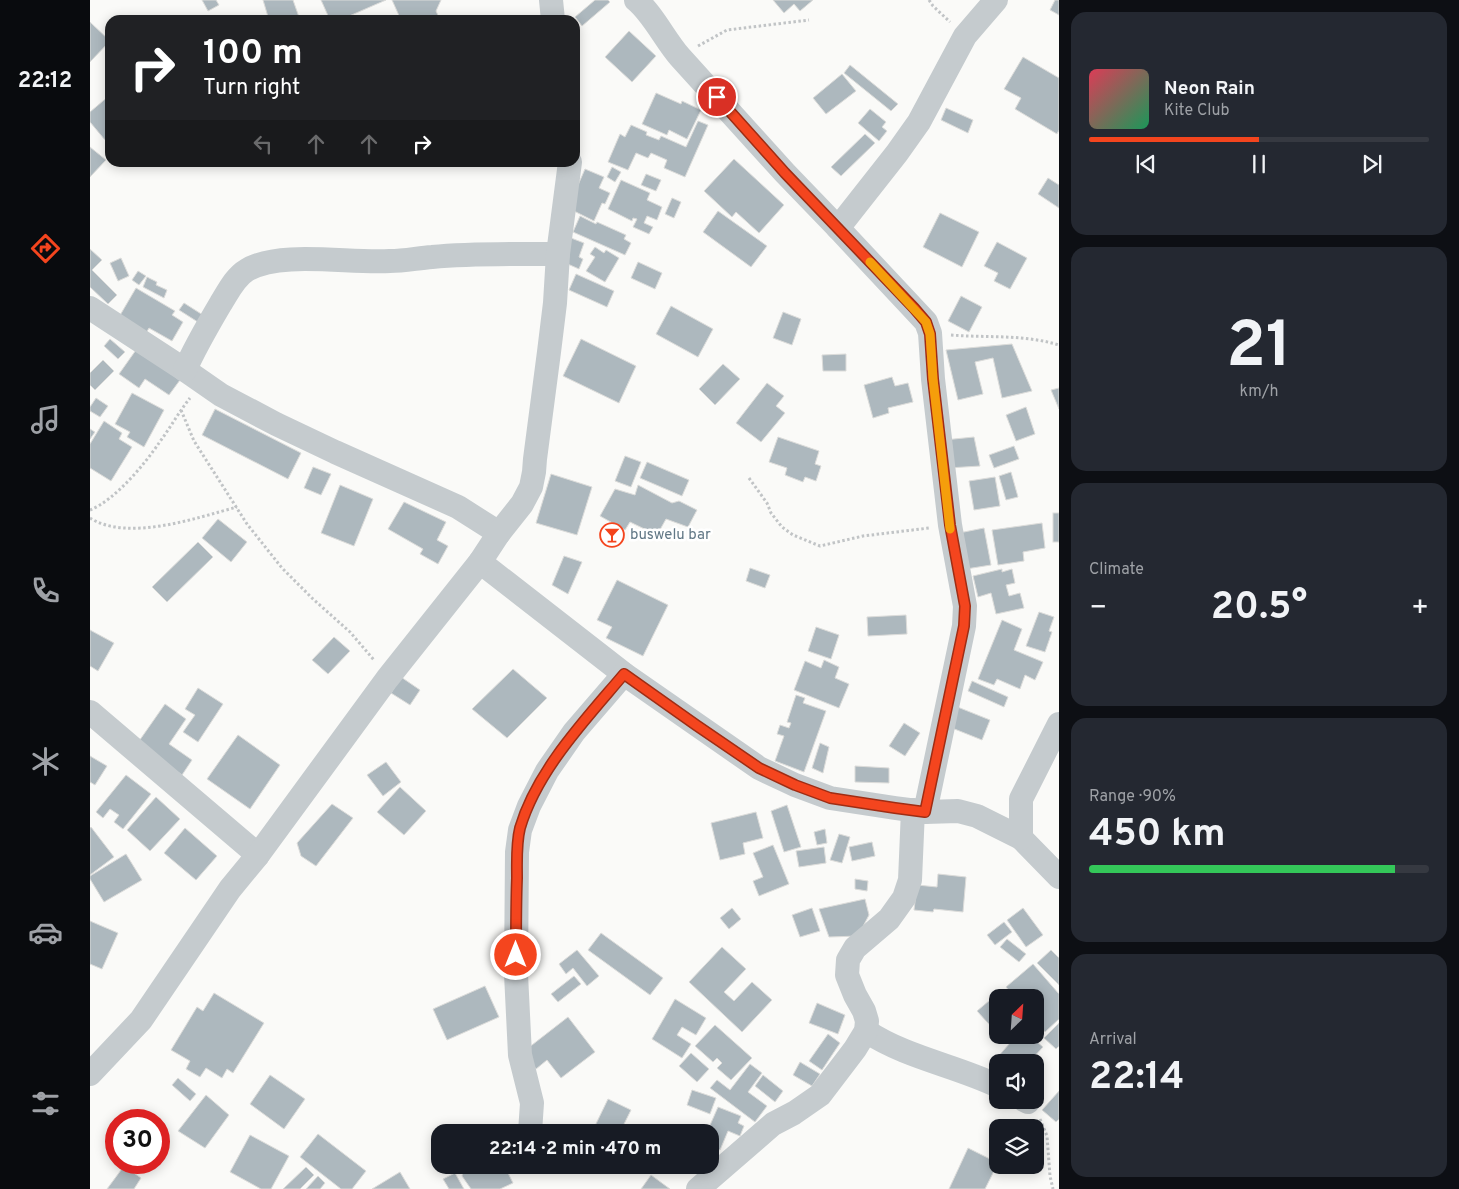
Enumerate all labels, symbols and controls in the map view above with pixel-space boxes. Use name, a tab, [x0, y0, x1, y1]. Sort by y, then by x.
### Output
text: 100 m	[203, 32, 303, 76]
icon: right	[120, 35, 185, 100]
text: 22:12	[18, 68, 72, 95]
text: Turn right	[203, 75, 300, 102]
pin	[696, 76, 738, 118]
text: Neon Rain	[1164, 77, 1255, 101]
icon: arrive	[703, 83, 731, 111]
text: Kite Club	[1164, 101, 1229, 121]
icon: left	[249, 130, 277, 158]
icon: ahead	[302, 130, 330, 158]
icon: ahead	[355, 130, 383, 158]
icon: right	[408, 130, 436, 158]
icon: previous	[1132, 150, 1160, 178]
icon: pause	[1245, 150, 1273, 178]
icon: next	[1358, 150, 1386, 178]
icon: directions	[28, 231, 63, 266]
text: 21	[1226, 308, 1292, 390]
text: km/h	[1240, 382, 1278, 402]
icon: music	[28, 402, 63, 437]
bar icon: buswelu bar	[599, 522, 625, 548]
place label: buswelu bar	[630, 526, 711, 545]
text: Climate	[1089, 560, 1144, 580]
icon: phone	[28, 573, 63, 608]
text: 20.5°	[1211, 584, 1307, 633]
text: −	[1089, 591, 1107, 627]
text: +	[1411, 591, 1429, 627]
icon: climate	[28, 744, 63, 779]
text: Range · 90%	[1089, 787, 1176, 807]
text: 450 km	[1089, 811, 1226, 860]
icon: car	[28, 915, 63, 950]
position arrow	[489, 928, 541, 980]
north arrow	[989, 989, 1044, 1044]
map controls	[989, 989, 1044, 1174]
text: Arrival	[1089, 1030, 1137, 1050]
button: sound	[989, 1054, 1044, 1109]
text: 22:14	[1089, 1054, 1184, 1103]
icon: filters	[28, 1086, 63, 1121]
speed limit sign: 30	[105, 1109, 170, 1174]
button: layers	[989, 1119, 1044, 1174]
text: 22:14 · 2 min · 470 m	[489, 1137, 661, 1161]

